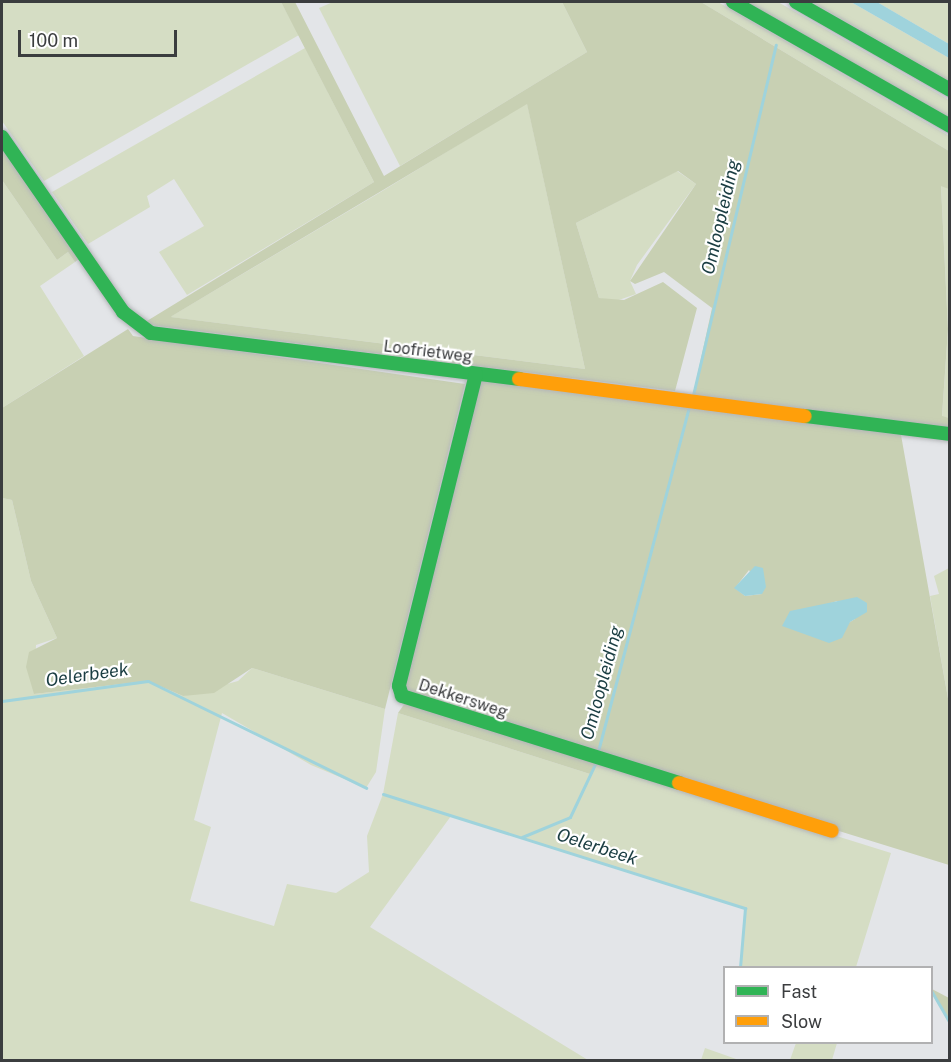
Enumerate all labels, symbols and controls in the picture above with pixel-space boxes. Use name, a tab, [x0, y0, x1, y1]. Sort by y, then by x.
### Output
scale bar	[21, 18, 180, 56]
text: 100 m	[29, 30, 78, 51]
water label: Omloopleiding	[697, 157, 745, 277]
street label: Loofrietweg	[382, 337, 474, 367]
water label: Omloopleiding	[576, 624, 628, 742]
water label: Oelerbeek	[44, 658, 130, 692]
street label: Dekkersweg	[416, 676, 510, 722]
water label: Oelerbeek	[554, 824, 640, 870]
legend	[723, 966, 933, 1044]
text: Fast	[781, 981, 817, 1002]
text: Slow	[781, 1011, 822, 1032]

